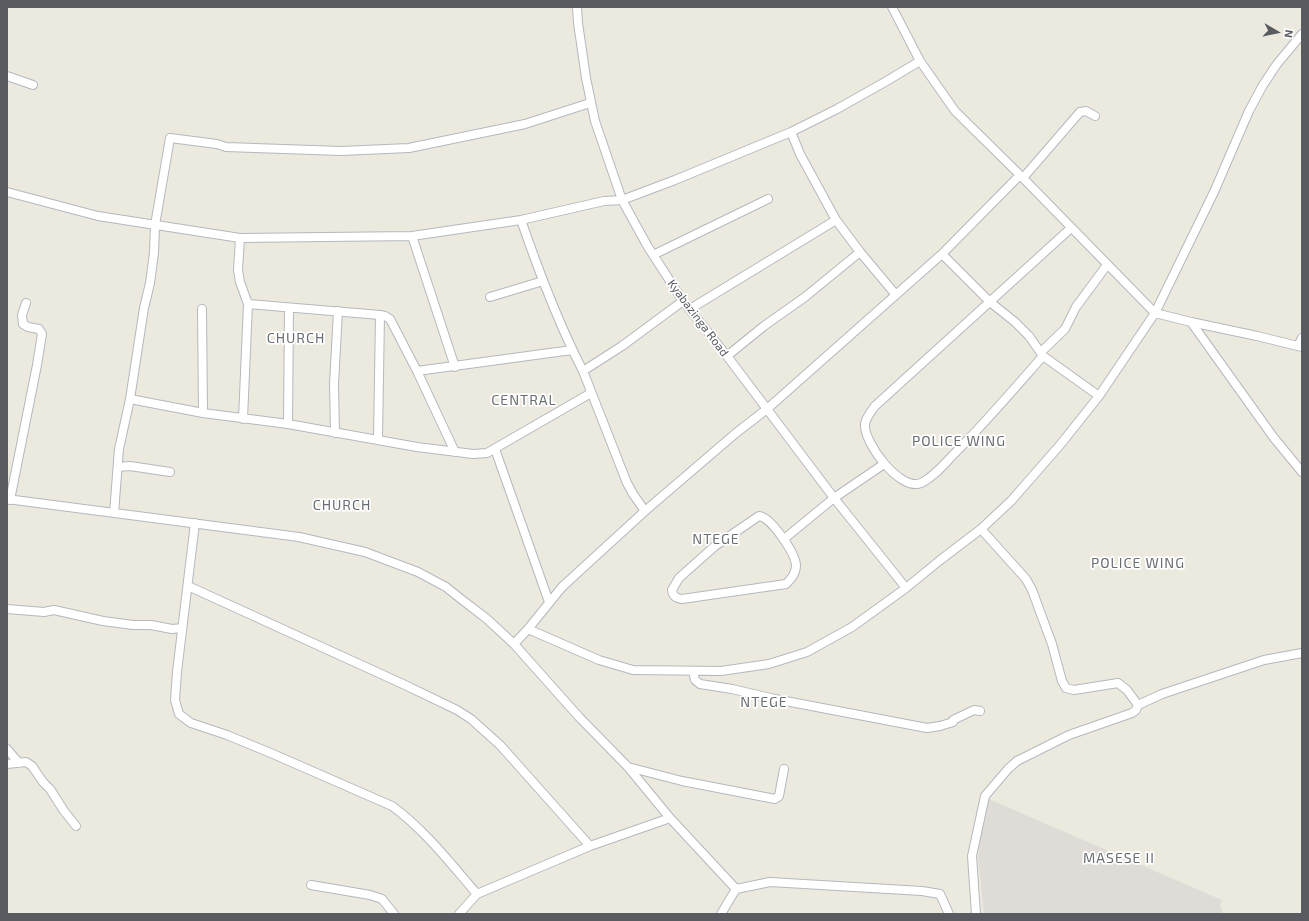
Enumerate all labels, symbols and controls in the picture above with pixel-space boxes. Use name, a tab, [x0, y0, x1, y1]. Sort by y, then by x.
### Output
north arrow	[1257, 12, 1297, 52]
text: N	[1282, 29, 1296, 39]
street label: Kyabazinga Road	[664, 277, 732, 359]
district label: CHURCH	[267, 330, 325, 346]
district label: CENTRAL	[491, 392, 557, 408]
district label: POLICE WING	[912, 433, 1006, 449]
district label: CHURCH	[313, 497, 371, 513]
district label: NTEGE	[692, 531, 740, 547]
district label: POLICE WING	[1091, 555, 1185, 571]
district label: NTEGE	[740, 694, 788, 710]
district label: MASESE II	[1083, 850, 1155, 866]

